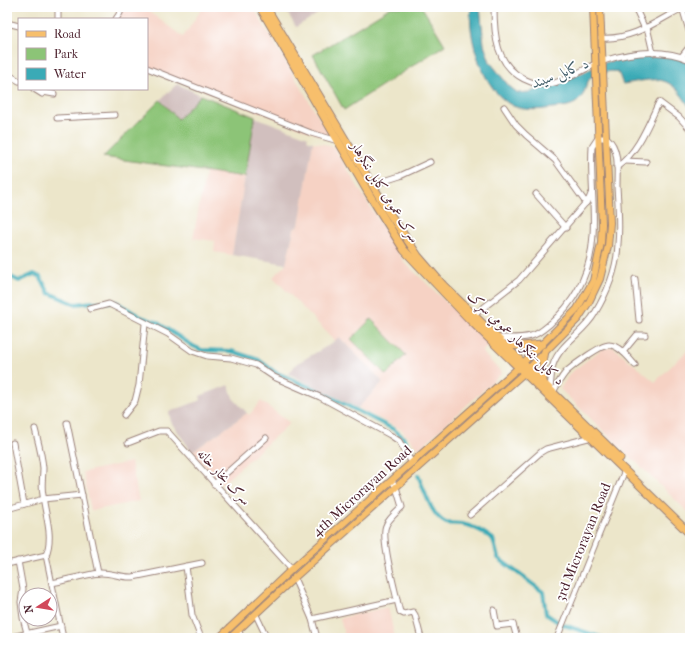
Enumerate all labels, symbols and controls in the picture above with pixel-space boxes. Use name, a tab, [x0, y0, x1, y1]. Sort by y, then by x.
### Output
legend	[18, 18, 148, 90]
text: Road	[54, 27, 81, 41]
text: Park	[54, 47, 79, 61]
water label: د کابل سيند	[529, 54, 592, 94]
text: Water	[53, 67, 87, 81]
street label: سرک عمومی کابل ننگرهار	[344, 137, 423, 247]
street label: د کابل–ننګرهار عمومي سړک	[462, 287, 568, 391]
street label: 4th Microrayan Road	[309, 442, 416, 540]
street label: سرک بخار خانه	[193, 445, 254, 509]
street label: 3rd Microrayan Road	[551, 480, 615, 604]
north arrow	[18, 587, 58, 627]
text: N	[21, 603, 36, 614]

